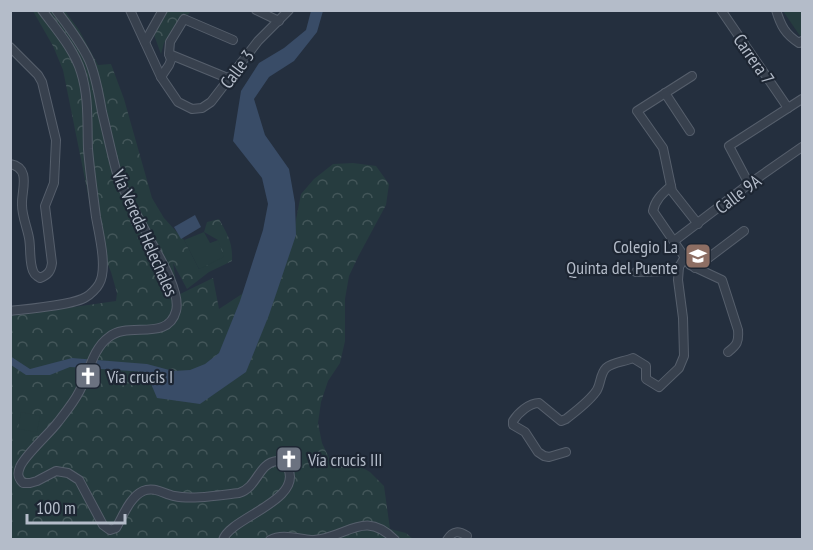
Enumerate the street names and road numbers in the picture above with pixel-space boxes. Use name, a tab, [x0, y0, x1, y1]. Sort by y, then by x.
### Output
street label: Carrera 7	[728, 29, 780, 89]
street label: Calle 3	[215, 45, 259, 93]
street label: Vía Vereda Helechales	[106, 165, 183, 300]
street label: Calle 9A	[711, 169, 766, 219]

